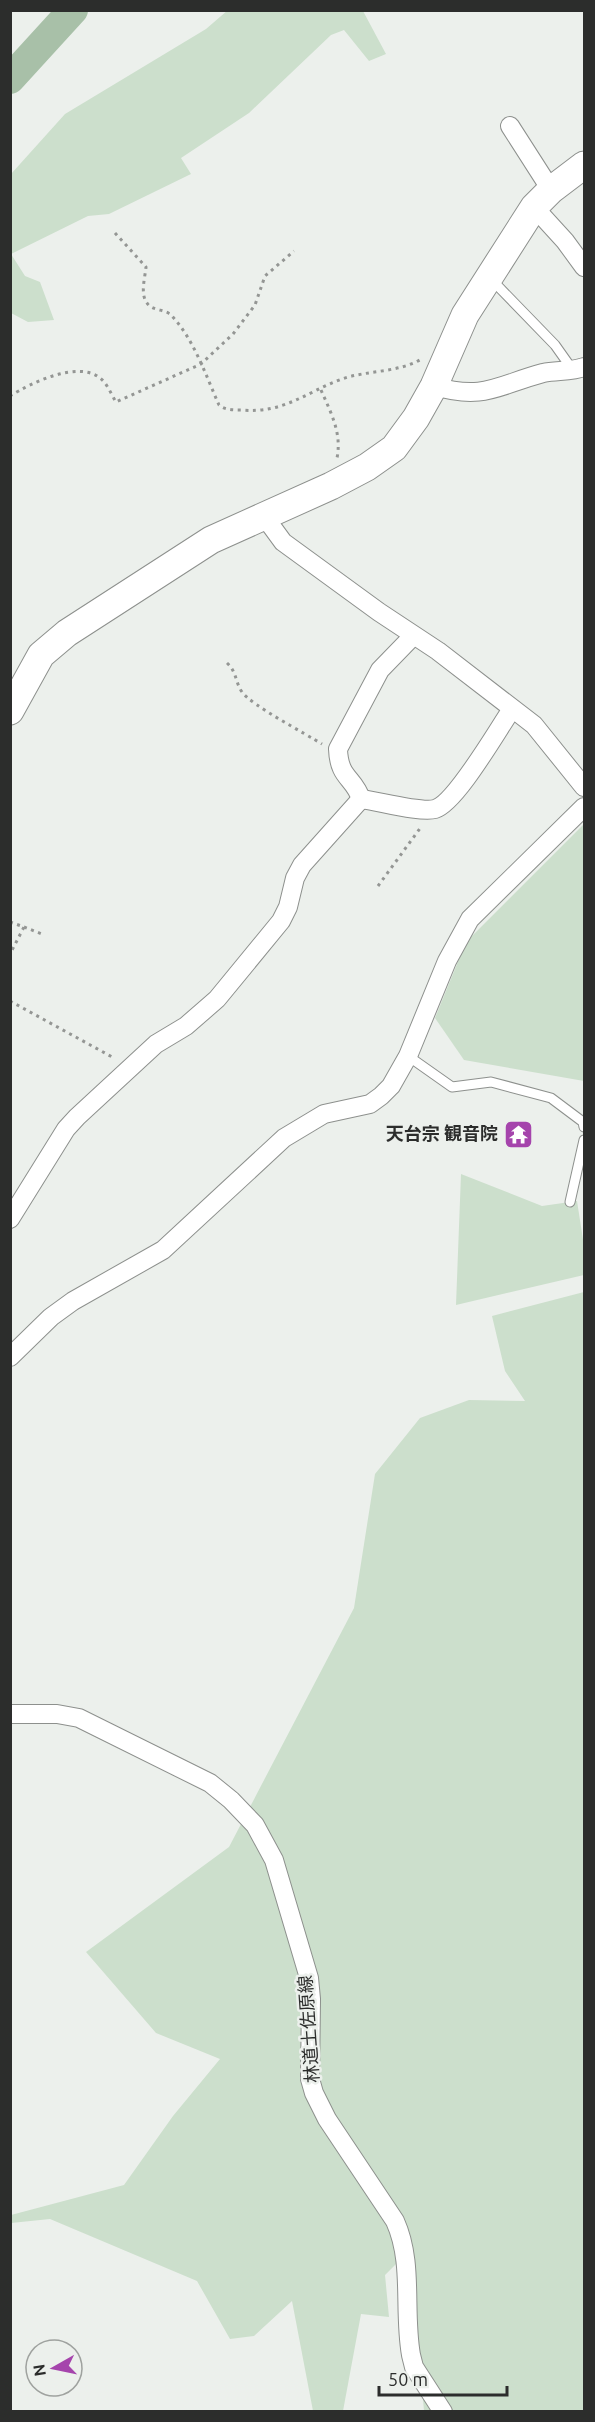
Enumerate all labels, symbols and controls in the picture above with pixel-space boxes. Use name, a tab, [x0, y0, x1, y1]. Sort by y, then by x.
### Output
temple icon: 天台宗 観音院	[503, 1118, 535, 1150]
place label: 天台宗 観音院	[386, 1123, 498, 1143]
street label: 林道土佐原線	[294, 1975, 322, 2084]
north arrow	[24, 2338, 84, 2398]
scale bar	[379, 2359, 506, 2397]
text: N	[29, 2363, 49, 2378]
text: 50 m	[388, 2369, 428, 2389]

